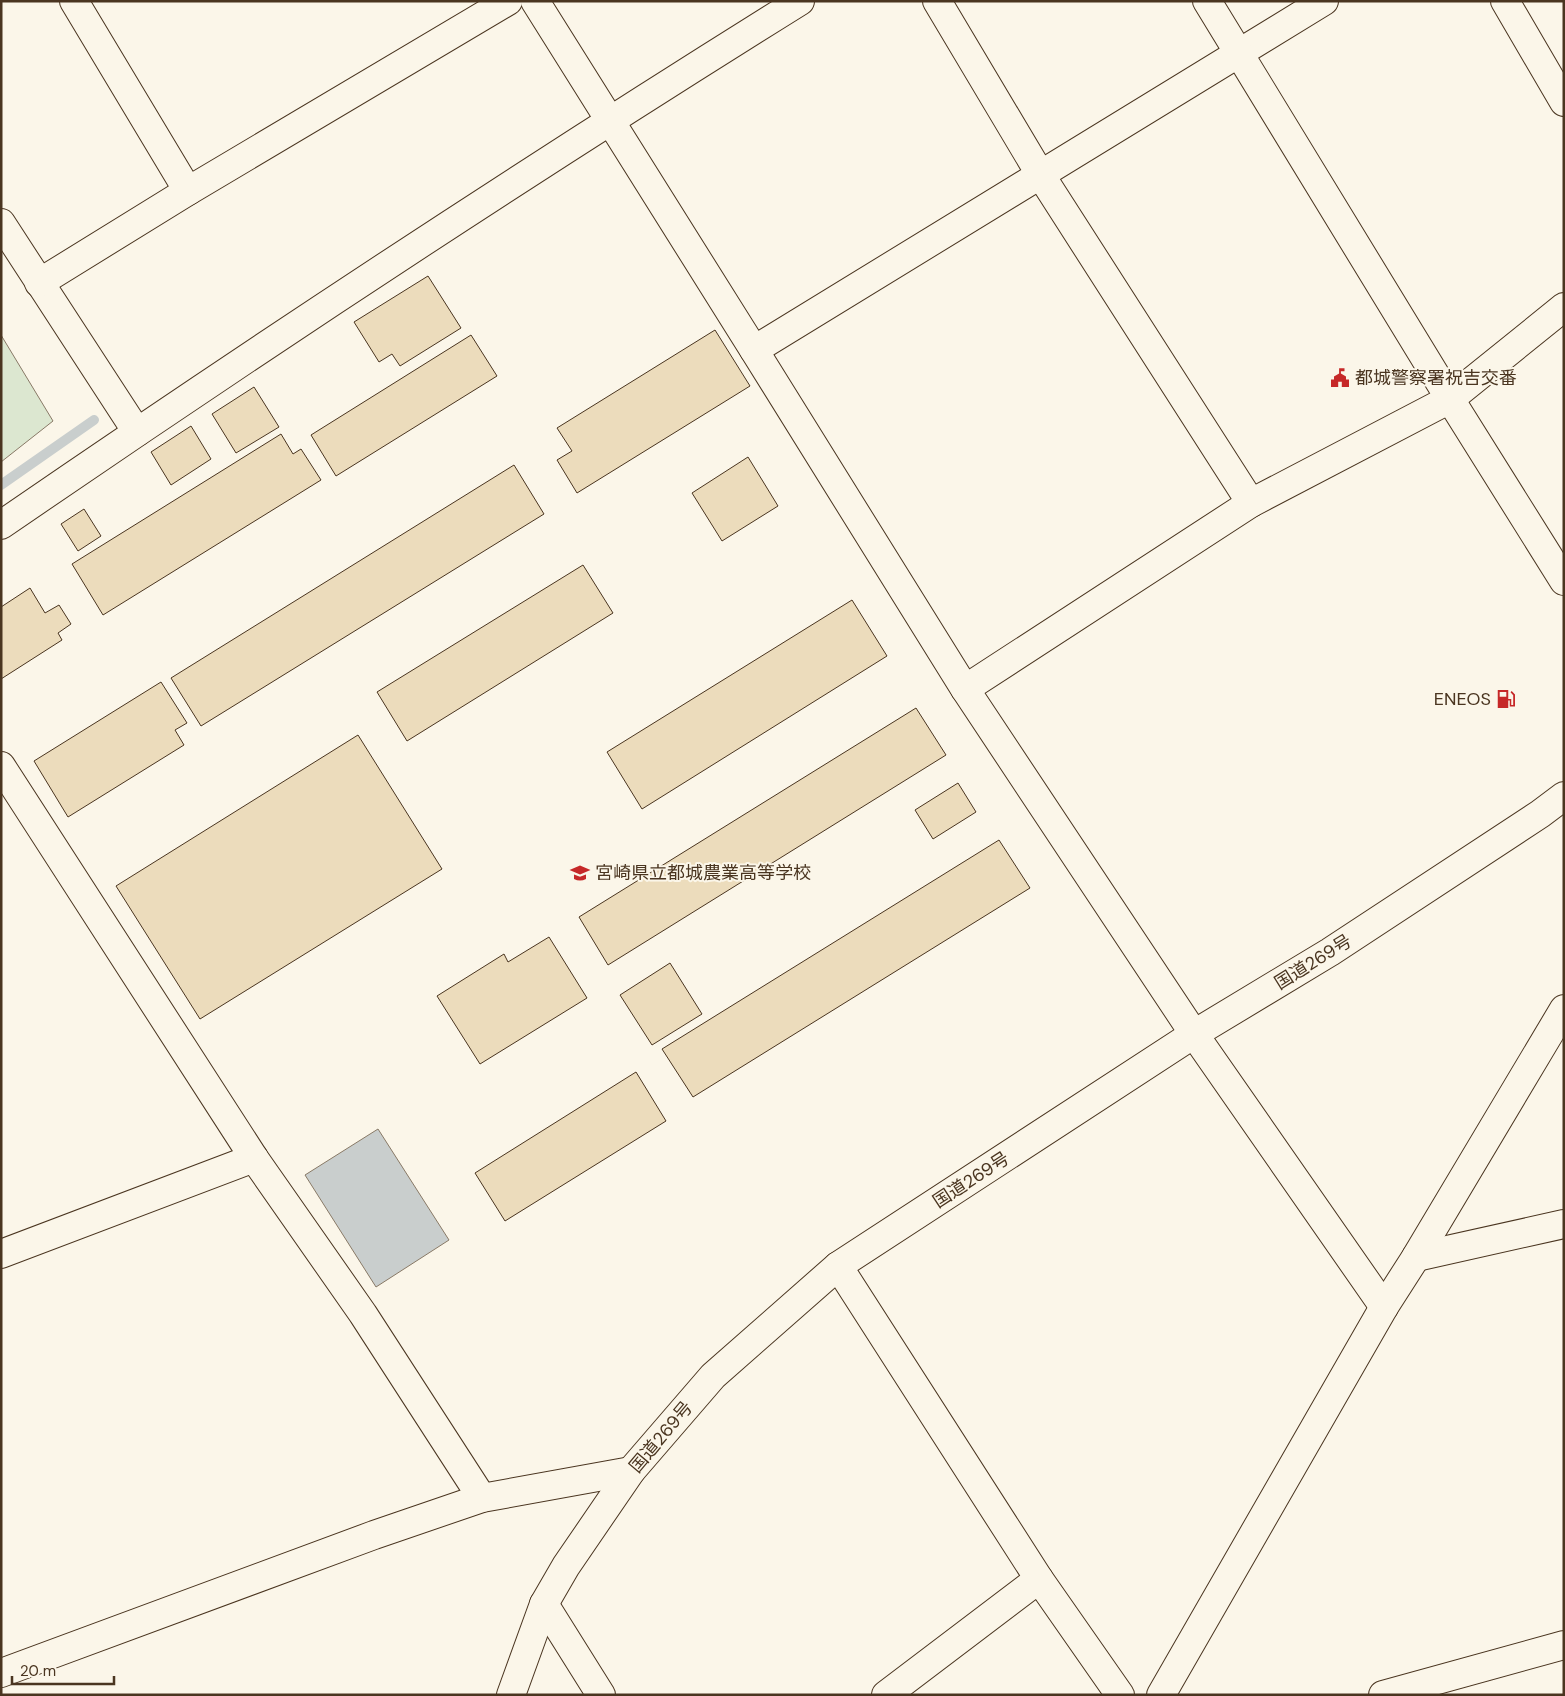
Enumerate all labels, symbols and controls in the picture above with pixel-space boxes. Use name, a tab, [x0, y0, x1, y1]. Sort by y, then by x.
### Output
place label: 都城警察署祝吉交番	[1355, 366, 1517, 390]
public building icon: 都城警察署祝吉交番	[1329, 367, 1351, 389]
place label: ENEOS	[1434, 687, 1491, 711]
fuel station icon: ENEOS	[1495, 688, 1517, 710]
place label: 宮崎県立都城農業高等学校	[595, 861, 811, 885]
school or university icon: 宮崎県立都城農業高等学校	[569, 862, 591, 884]
street label: 国道269号	[1270, 929, 1356, 995]
street label: 国道269号	[928, 1146, 1014, 1214]
street label: 国道269号	[624, 1396, 698, 1478]
scale bar	[12, 1654, 115, 1686]
text: 20 m	[20, 1661, 56, 1681]

